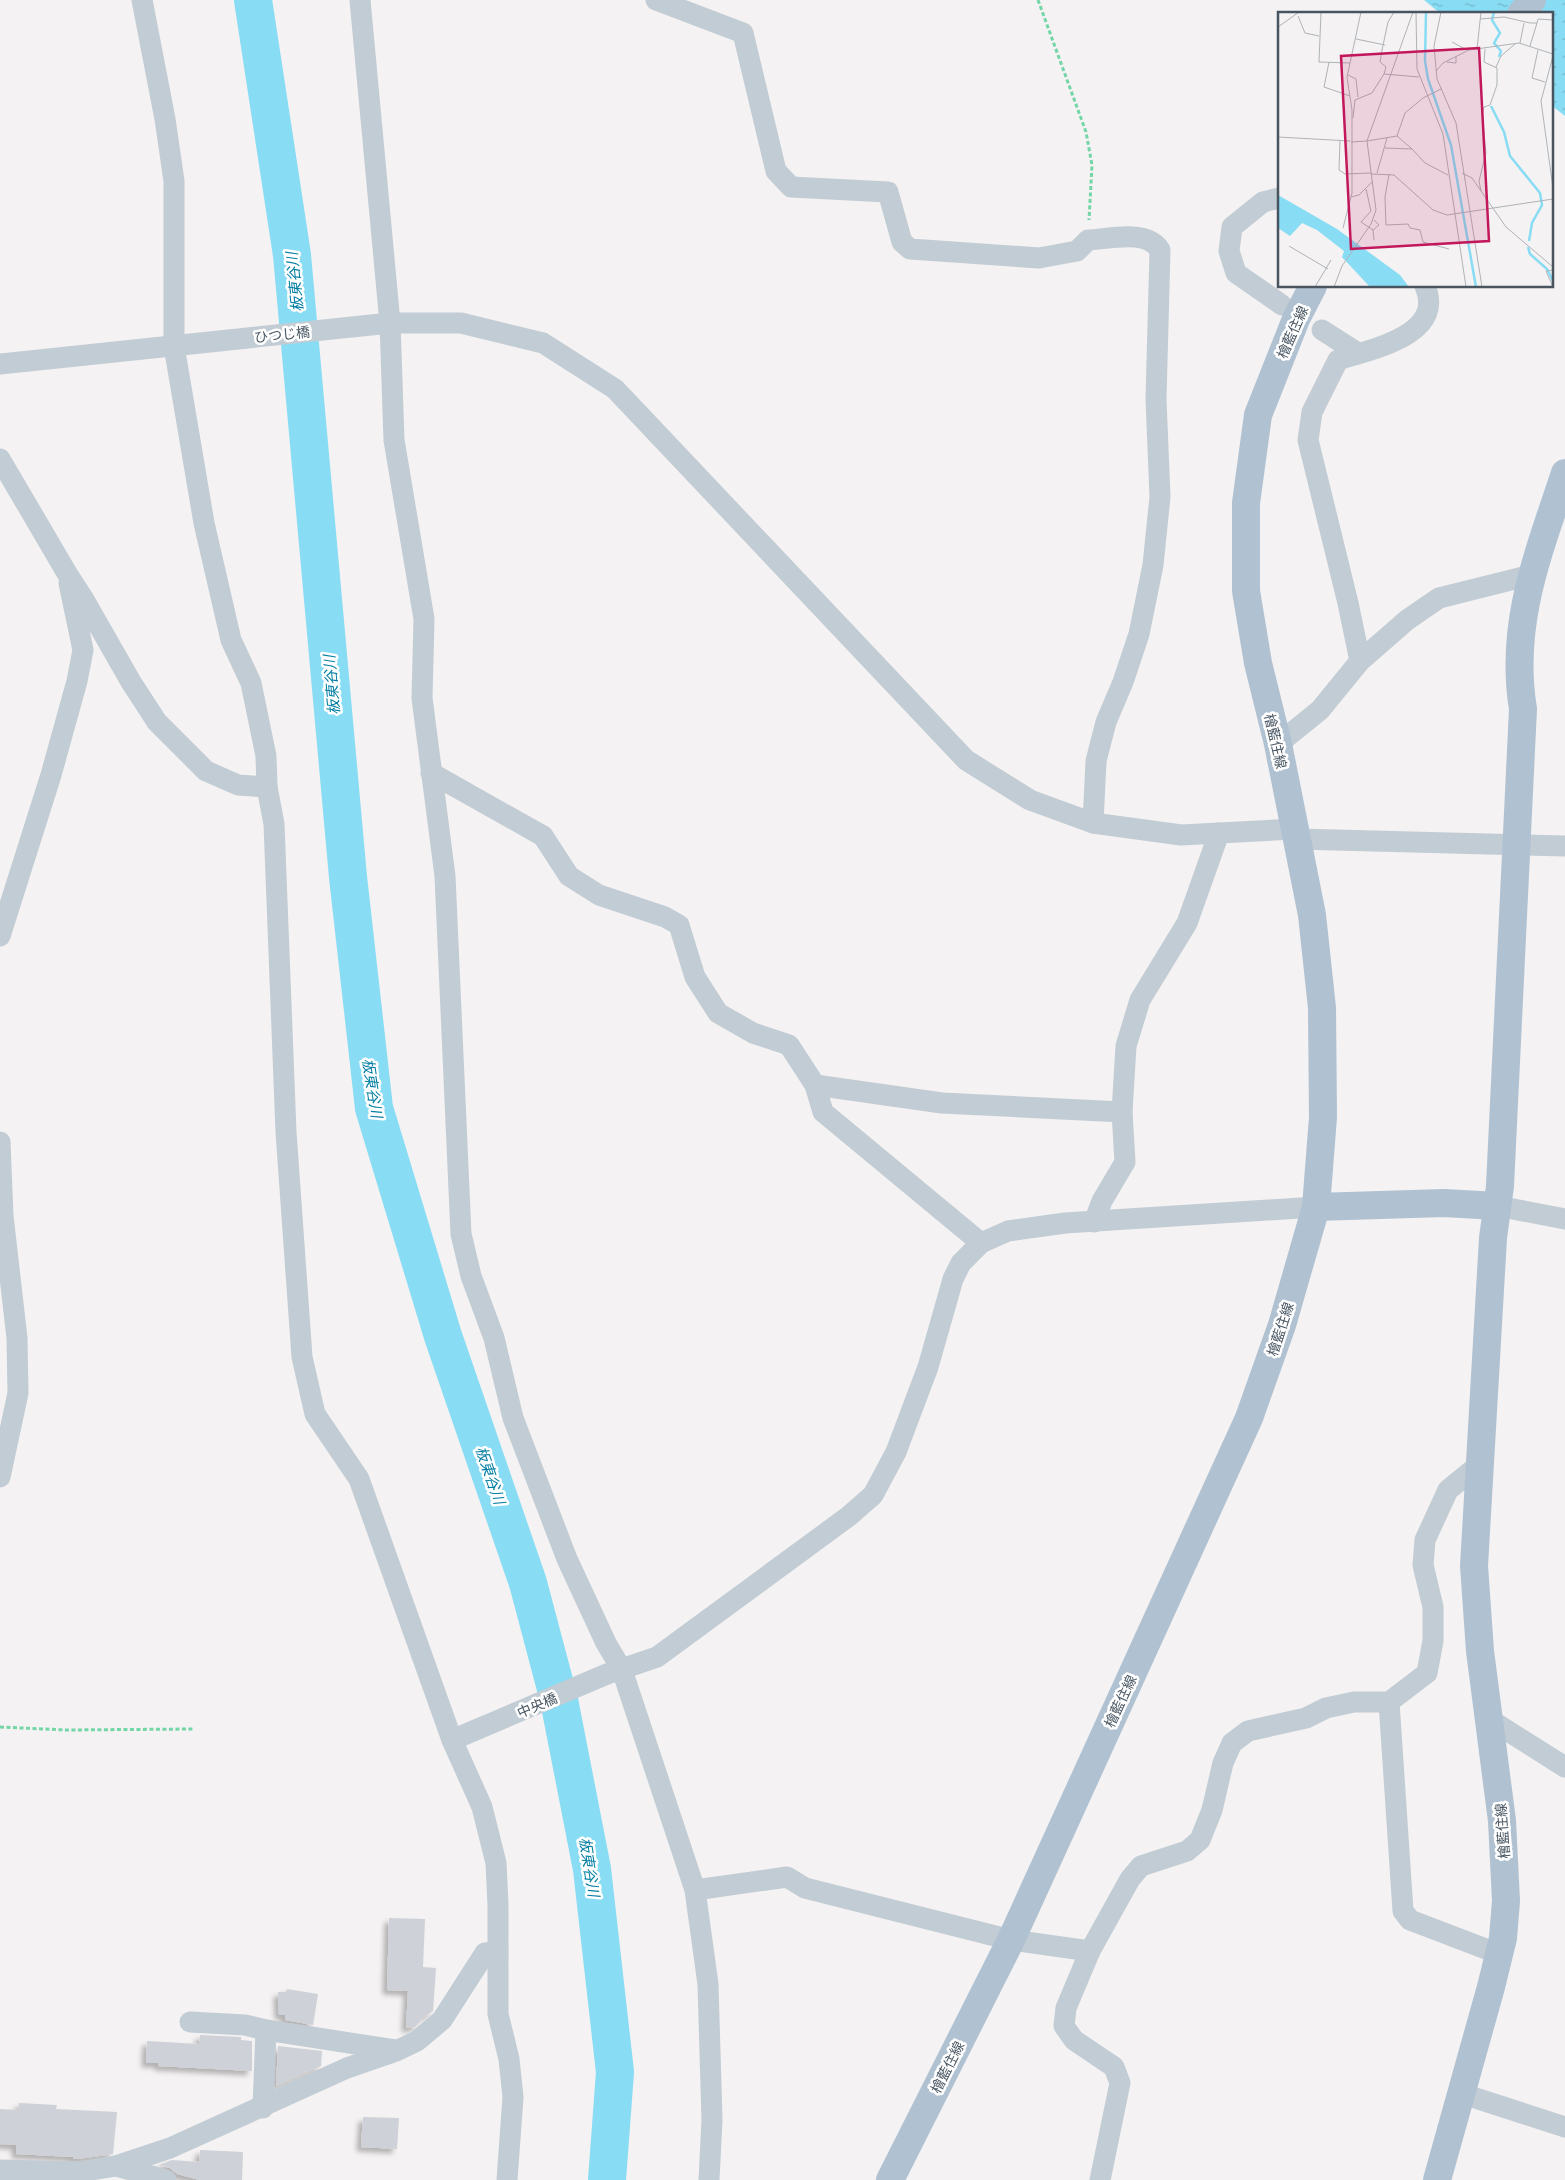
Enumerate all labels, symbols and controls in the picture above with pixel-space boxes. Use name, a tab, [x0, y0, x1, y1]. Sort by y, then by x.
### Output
inset map	[1278, 12, 1552, 288]
water label: 板東谷川	[281, 249, 307, 313]
street label: 檜藍住線	[1272, 303, 1312, 361]
street label: ひつじ橋	[253, 322, 311, 346]
water label: 板東谷川	[318, 652, 344, 716]
street label: 檜藍住線	[1260, 712, 1292, 770]
water label: 板東谷川	[358, 1057, 388, 1121]
street label: 檜藍住線	[1262, 1299, 1298, 1359]
water label: 板東谷川	[472, 1443, 511, 1509]
street label: 檜藍住線	[1100, 1672, 1140, 1730]
street label: 中央橋	[514, 1688, 560, 1722]
street label: 檜藍住線	[1491, 1802, 1513, 1860]
water label: 板東谷川	[575, 1836, 605, 1900]
street label: 檜藍住線	[926, 2038, 968, 2096]

